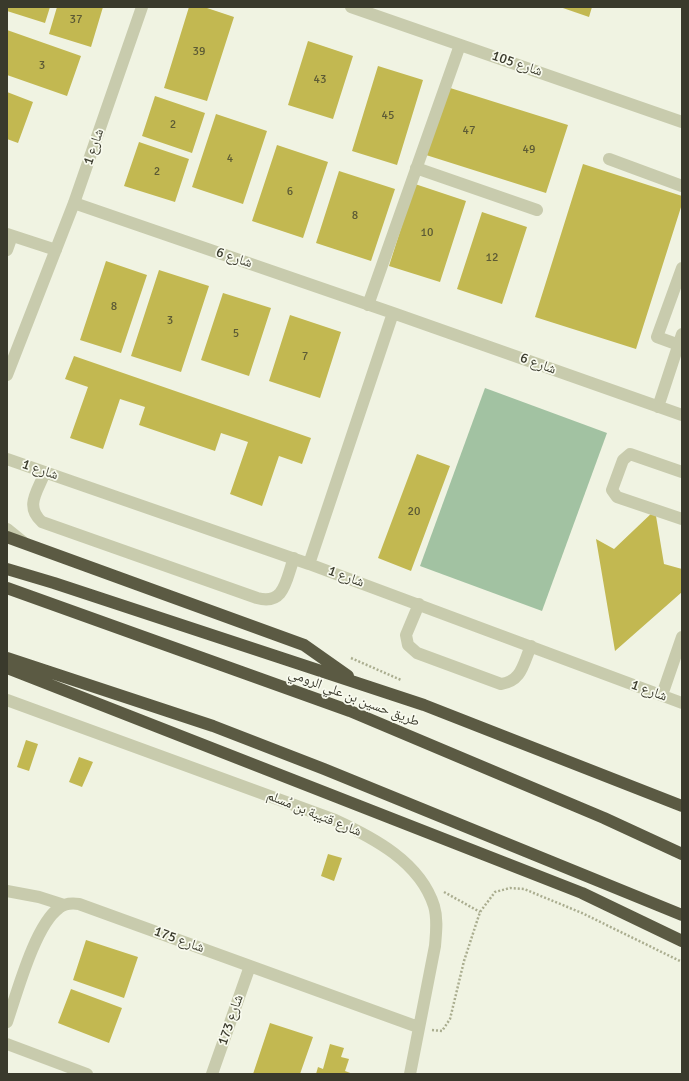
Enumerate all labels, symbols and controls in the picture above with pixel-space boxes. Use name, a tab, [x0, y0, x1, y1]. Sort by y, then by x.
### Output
house number: 37	[70, 13, 82, 27]
house number: 39	[193, 45, 205, 59]
street label: شارع 105	[490, 48, 544, 80]
house number: 3	[39, 59, 45, 73]
house number: 43	[314, 73, 326, 87]
house number: 45	[382, 109, 394, 123]
house number: 2	[170, 118, 176, 132]
house number: 47	[463, 124, 475, 138]
street label: شارع 1	[80, 127, 108, 167]
house number: 49	[523, 143, 535, 157]
house number: 4	[227, 152, 233, 166]
house number: 2	[154, 165, 160, 179]
house number: 6	[287, 185, 293, 199]
house number: 8	[352, 209, 358, 223]
house number: 10	[421, 226, 433, 240]
street label: شارع 6	[214, 244, 254, 272]
house number: 12	[486, 251, 498, 265]
house number: 8	[111, 300, 117, 314]
house number: 3	[167, 314, 173, 328]
house number: 5	[233, 327, 239, 341]
house number: 7	[302, 350, 308, 364]
street label: شارع 6	[518, 350, 558, 378]
street label: شارع 1	[20, 456, 60, 484]
house number: 20	[408, 505, 420, 519]
street label: شارع 1	[326, 563, 366, 591]
street label: طريق حسين بن علي الرومي	[286, 665, 422, 731]
street label: شارع 1	[629, 677, 669, 705]
street label: شارع قتيبة بن مُسلم	[264, 787, 364, 841]
street label: شارع 175	[152, 923, 206, 957]
street label: شارع 173	[215, 993, 247, 1047]

